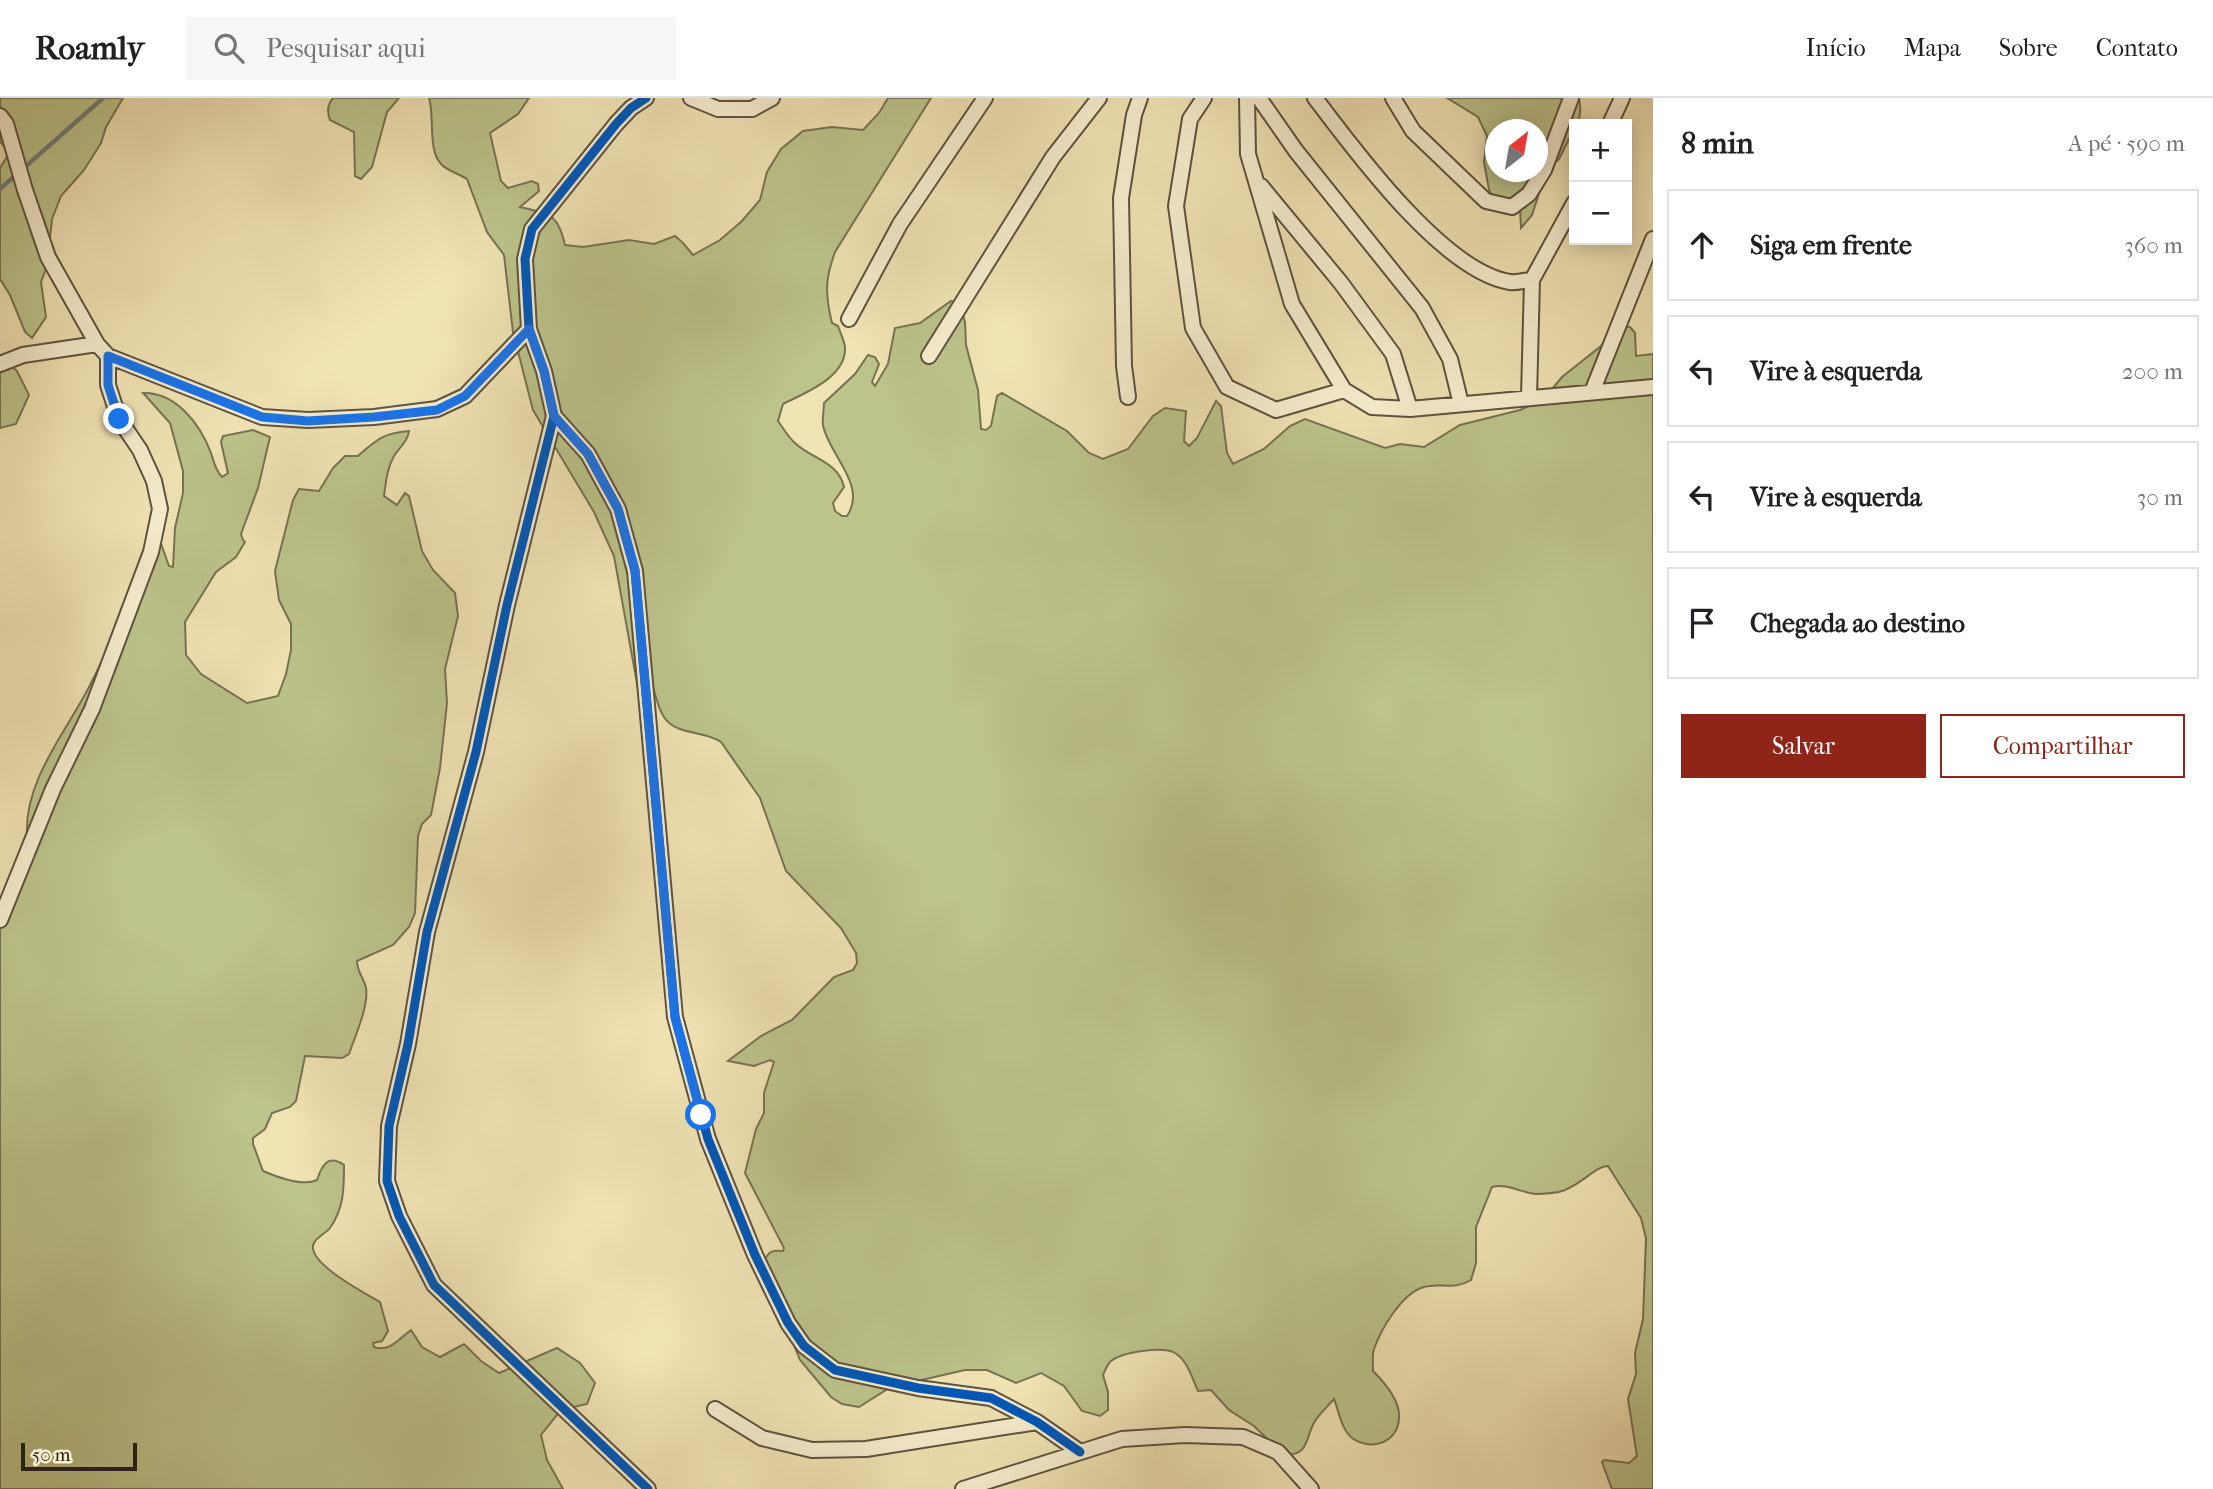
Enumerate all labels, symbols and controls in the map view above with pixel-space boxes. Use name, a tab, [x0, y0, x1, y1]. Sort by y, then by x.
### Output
search box	[186, 17, 676, 80]
text: Roamly	[35, 29, 144, 68]
icon: search	[210, 29, 248, 67]
text: Pesquisar aqui	[266, 33, 426, 64]
text: Início	[1806, 34, 1866, 62]
text: Mapa	[1904, 34, 1961, 62]
text: Sobre	[1999, 34, 2058, 62]
text: Contato	[2096, 34, 2178, 62]
north arrow	[1485, 119, 1548, 182]
map controls	[1569, 119, 1632, 245]
button: +	[1569, 119, 1632, 182]
text: 8 min	[1681, 126, 1754, 161]
text: A pé · 590 m	[2068, 130, 2185, 157]
button: −	[1569, 182, 1632, 245]
icon: ahead	[1683, 226, 1721, 264]
text: Siga em frente	[1750, 230, 1912, 261]
text: 360 m	[2124, 232, 2183, 259]
icon: left	[1683, 352, 1721, 390]
text: Vire à esquerda	[1750, 356, 1922, 387]
text: 200 m	[2122, 358, 2183, 385]
route end	[103, 403, 134, 434]
icon: left	[1683, 478, 1721, 516]
text: Vire à esquerda	[1750, 482, 1922, 513]
text: 30 m	[2137, 484, 2183, 511]
icon: arrive	[1683, 604, 1721, 642]
text: Chegada ao destino	[1750, 608, 1965, 639]
button: Salvar	[1681, 714, 1926, 778]
button: Compartilhar	[1940, 714, 2185, 778]
route start	[685, 1099, 716, 1130]
scale bar	[21, 1440, 136, 1472]
text: 50 m	[32, 1444, 71, 1466]

